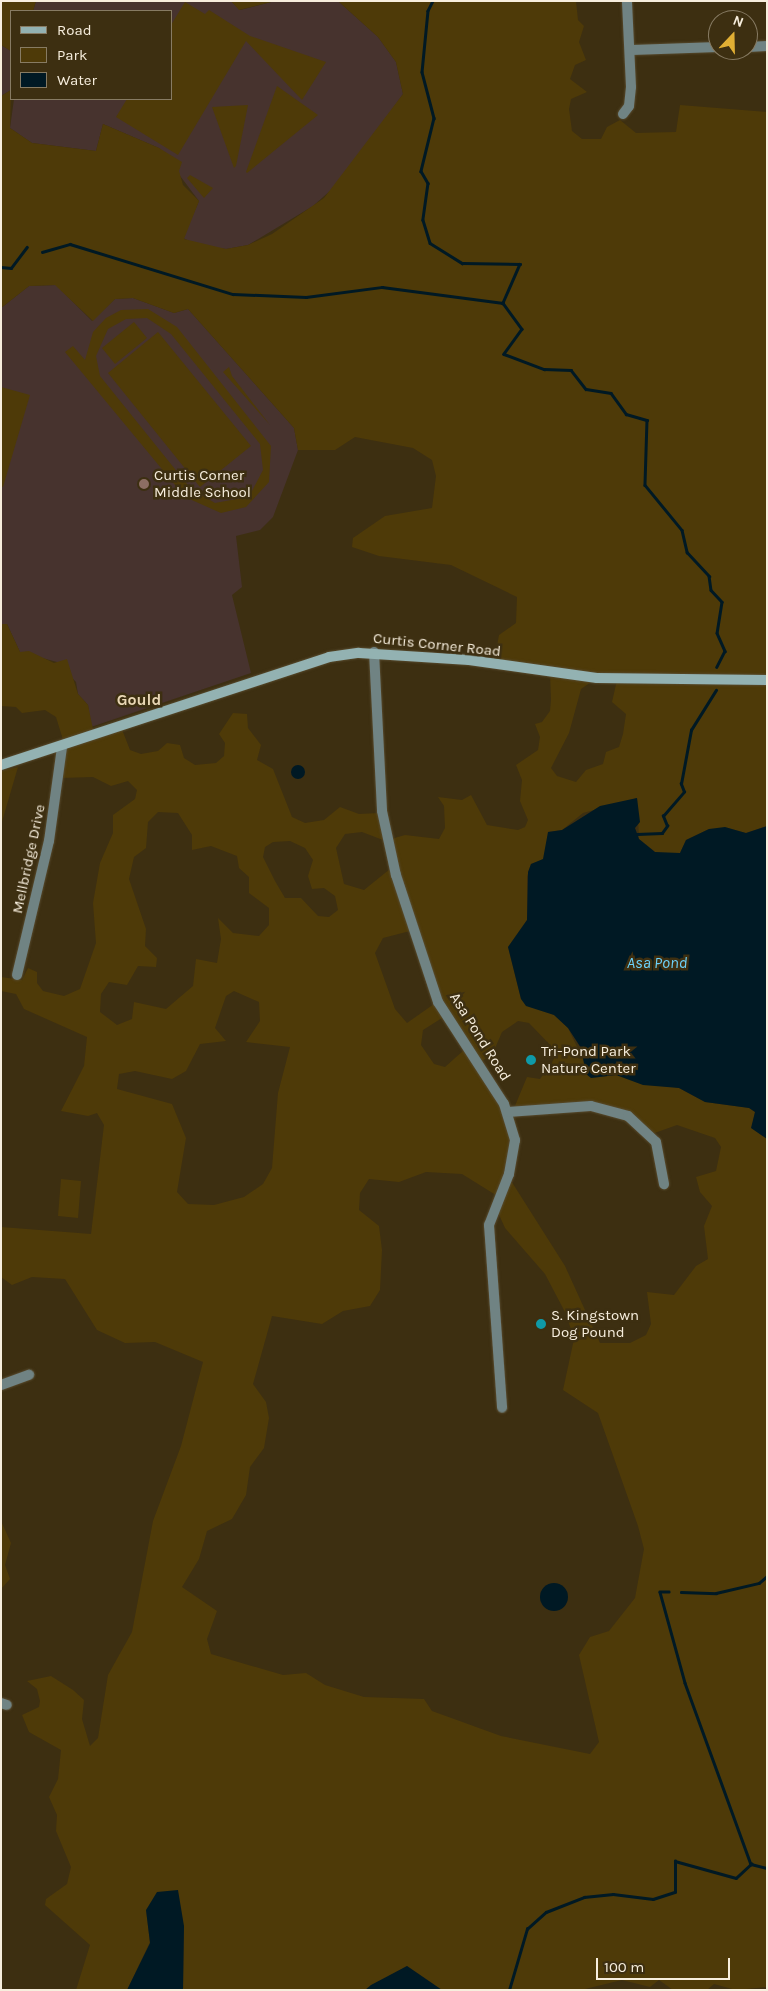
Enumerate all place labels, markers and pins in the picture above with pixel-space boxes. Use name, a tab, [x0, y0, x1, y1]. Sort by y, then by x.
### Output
place label: Curtis Corner Middle School	[154, 466, 251, 501]
marker: Curtis Corner Middle School	[138, 478, 150, 490]
place label: Tri-Pond Park Nature Center	[541, 1042, 636, 1077]
marker: Tri-Pond Park Nature Center	[525, 1054, 537, 1066]
place label: S. Kingstown Dog Pound	[551, 1306, 639, 1341]
marker: S. Kingstown Dog Pound	[535, 1318, 547, 1330]

